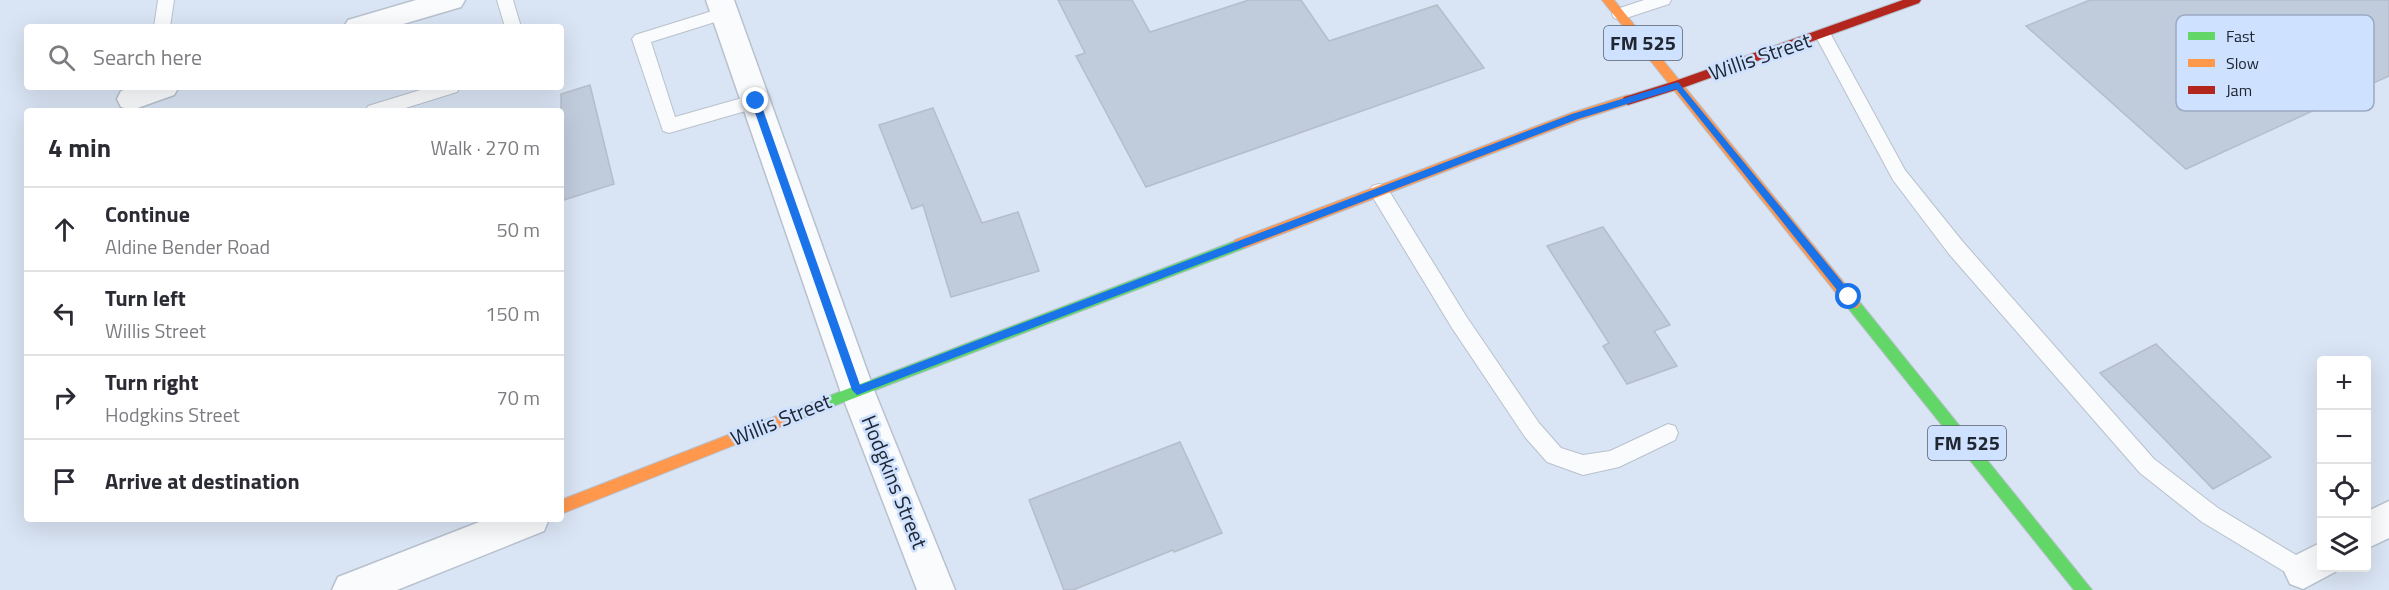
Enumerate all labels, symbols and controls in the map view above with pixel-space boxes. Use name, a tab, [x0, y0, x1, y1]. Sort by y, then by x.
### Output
legend	[2176, 15, 2374, 111]
street label: Willis Street	[1704, 23, 1816, 88]
search box	[24, 24, 564, 90]
text: Fast	[2226, 24, 2255, 48]
road number: FM 525	[1604, 26, 1682, 60]
text: Search here	[93, 40, 202, 74]
icon: search	[45, 41, 78, 74]
text: Slow	[2226, 51, 2259, 75]
text: Jam	[2226, 78, 2252, 102]
route end	[742, 87, 768, 113]
text: 4 min	[48, 128, 111, 167]
text: Walk · 270 m	[431, 132, 540, 163]
text: Continue	[105, 197, 190, 231]
icon: ahead	[48, 213, 81, 246]
text: 50 m	[496, 214, 540, 245]
text: Aldine Bender Road	[105, 231, 270, 262]
text: Turn left	[105, 281, 186, 315]
route start	[1835, 283, 1861, 309]
icon: left	[48, 297, 81, 330]
text: 150 m	[485, 298, 540, 329]
text: Willis Street	[105, 315, 206, 346]
map controls	[2317, 356, 2371, 572]
button: +	[2317, 356, 2371, 410]
text: Turn right	[105, 365, 199, 399]
icon: right	[48, 381, 81, 414]
text: 70 m	[496, 382, 540, 413]
street label: Willis Street	[725, 384, 836, 454]
text: Hodgkins Street	[105, 399, 240, 430]
street label: Hodgkins Street	[854, 410, 937, 554]
button: −	[2317, 410, 2371, 464]
road number: FM 525	[1928, 426, 2006, 460]
text: Arrive at destination	[105, 464, 300, 498]
button: locate	[2317, 464, 2371, 518]
icon: arrive	[48, 465, 81, 498]
button: layers	[2317, 518, 2371, 572]

